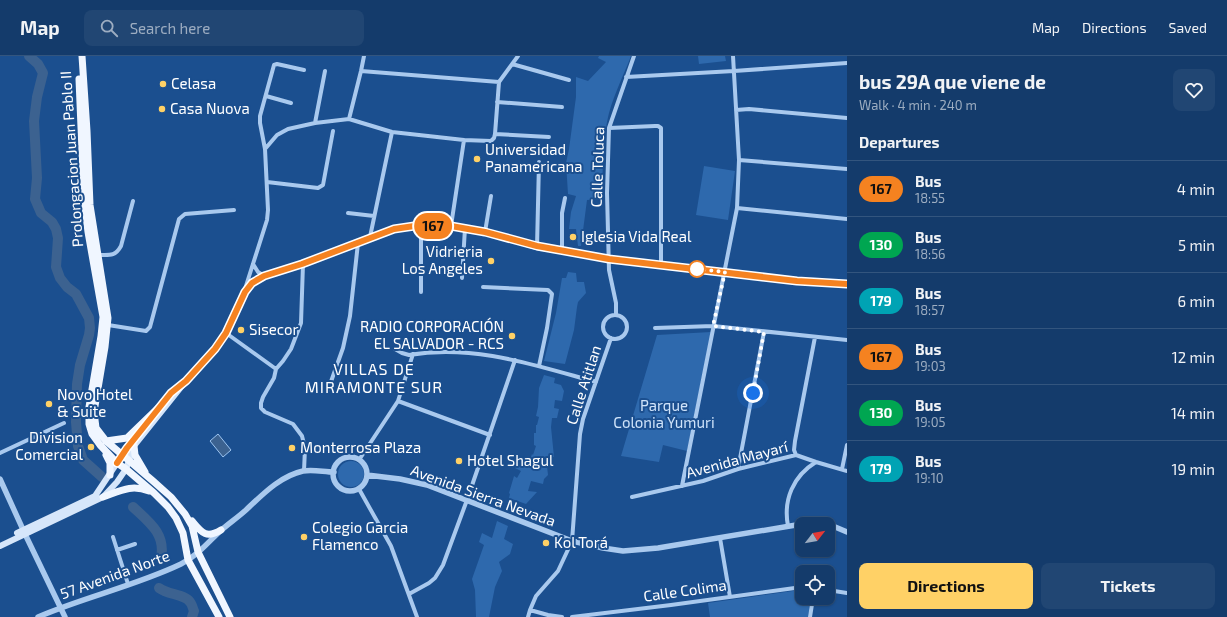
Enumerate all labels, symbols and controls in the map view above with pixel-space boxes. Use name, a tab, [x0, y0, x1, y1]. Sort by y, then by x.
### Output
search box	[84, 10, 364, 46]
text: Map	[20, 16, 60, 39]
icon: search	[98, 17, 120, 39]
text: Search here	[130, 19, 210, 37]
text: Map	[1032, 19, 1060, 36]
text: Directions	[1082, 19, 1147, 36]
text: Saved	[1169, 19, 1207, 36]
button: heart	[1173, 69, 1215, 111]
street label: Prolongacion Juan Pablo II	[56, 70, 86, 248]
text: bus 29A que viene de	[859, 70, 1046, 93]
place label: Celasa	[171, 74, 216, 92]
marker: Celasa	[158, 79, 168, 89]
text: Walk · 4 min · 240 m	[859, 97, 977, 113]
place label: Casa Nuova	[170, 99, 250, 117]
marker: Casa Nuova	[157, 104, 167, 114]
street label: Calle Toluca	[587, 126, 607, 208]
text: Departures	[859, 133, 939, 151]
place label: Universidad Panamericana	[485, 140, 582, 175]
marker: Universidad Panamericana	[472, 154, 482, 164]
text: Bus	[915, 172, 941, 190]
text: 167	[870, 180, 892, 197]
text: 4 min	[1177, 180, 1215, 198]
text: 18:55	[915, 190, 945, 206]
line badge: 167	[410, 213, 456, 239]
text: 167	[422, 217, 444, 234]
place label: Iglesia Vida Real	[581, 227, 692, 245]
text: Bus	[915, 228, 941, 246]
marker: Iglesia Vida Real	[568, 232, 578, 242]
text: 130	[870, 236, 892, 253]
text: 5 min	[1178, 236, 1215, 254]
place label: Vidrieria Los Angeles	[402, 242, 483, 277]
text: 18:56	[915, 246, 946, 262]
marker: Vidrieria Los Angeles	[486, 256, 496, 266]
unlabelled marker	[688, 260, 706, 278]
text: Bus	[915, 284, 941, 302]
text: 179	[870, 292, 892, 309]
text: 6 min	[1177, 292, 1215, 310]
text: 18:57	[915, 302, 945, 318]
place label: RADIO CORPORACIÓN EL SALVADOR - RCS	[360, 317, 504, 352]
place label: Sisecor	[249, 320, 299, 338]
marker: Sisecor	[236, 325, 246, 335]
marker: RADIO CORPORACIÓN EL SALVADOR - RCS	[507, 331, 517, 341]
text: Bus	[915, 340, 941, 358]
street label: Calle Atitlan	[562, 343, 604, 427]
text: 167	[870, 348, 892, 365]
text: 12 min	[1172, 348, 1215, 366]
text: 19:03	[915, 358, 946, 374]
district label: VILLAS DE MIRAMONTE SUR	[305, 359, 443, 396]
your location	[743, 383, 763, 403]
place label: Novo Hotel & Suite	[57, 385, 133, 420]
park label: Parque Colonia Yumuri	[613, 396, 715, 431]
text: Bus	[915, 396, 941, 414]
marker: Novo Hotel & Suite	[44, 399, 54, 409]
text: 130	[870, 404, 892, 421]
text: 14 min	[1171, 404, 1215, 422]
text: 19:05	[915, 414, 946, 430]
place label: Division Comercial	[15, 428, 84, 463]
street label: Avenida Mayarí	[684, 436, 791, 481]
place label: Monterrosa Plaza	[300, 438, 421, 456]
marker: Division Comercial	[86, 442, 96, 452]
marker: Monterrosa Plaza	[287, 443, 297, 453]
place label: Hotel Shagul	[467, 451, 554, 469]
text: Bus	[915, 452, 941, 470]
marker: Hotel Shagul	[454, 456, 464, 466]
street label: Avenida Sierra Nevada	[408, 460, 558, 530]
text: 179	[870, 460, 892, 477]
text: 19 min	[1172, 460, 1215, 478]
text: 19:10	[915, 470, 944, 486]
north arrow	[795, 517, 835, 557]
map controls	[795, 517, 835, 605]
place label: Colegio Garcia Flamenco	[312, 518, 408, 553]
marker: Colegio Garcia Flamenco	[299, 532, 309, 542]
place label: Kol Torá	[554, 533, 608, 551]
marker: Kol Torá	[541, 538, 551, 548]
street label: 57 Avenida Norte	[57, 546, 172, 602]
button: Directions	[859, 563, 1033, 609]
button: Tickets	[1041, 563, 1215, 609]
button: locate	[795, 565, 835, 605]
street label: Calle Colima	[642, 575, 728, 605]

